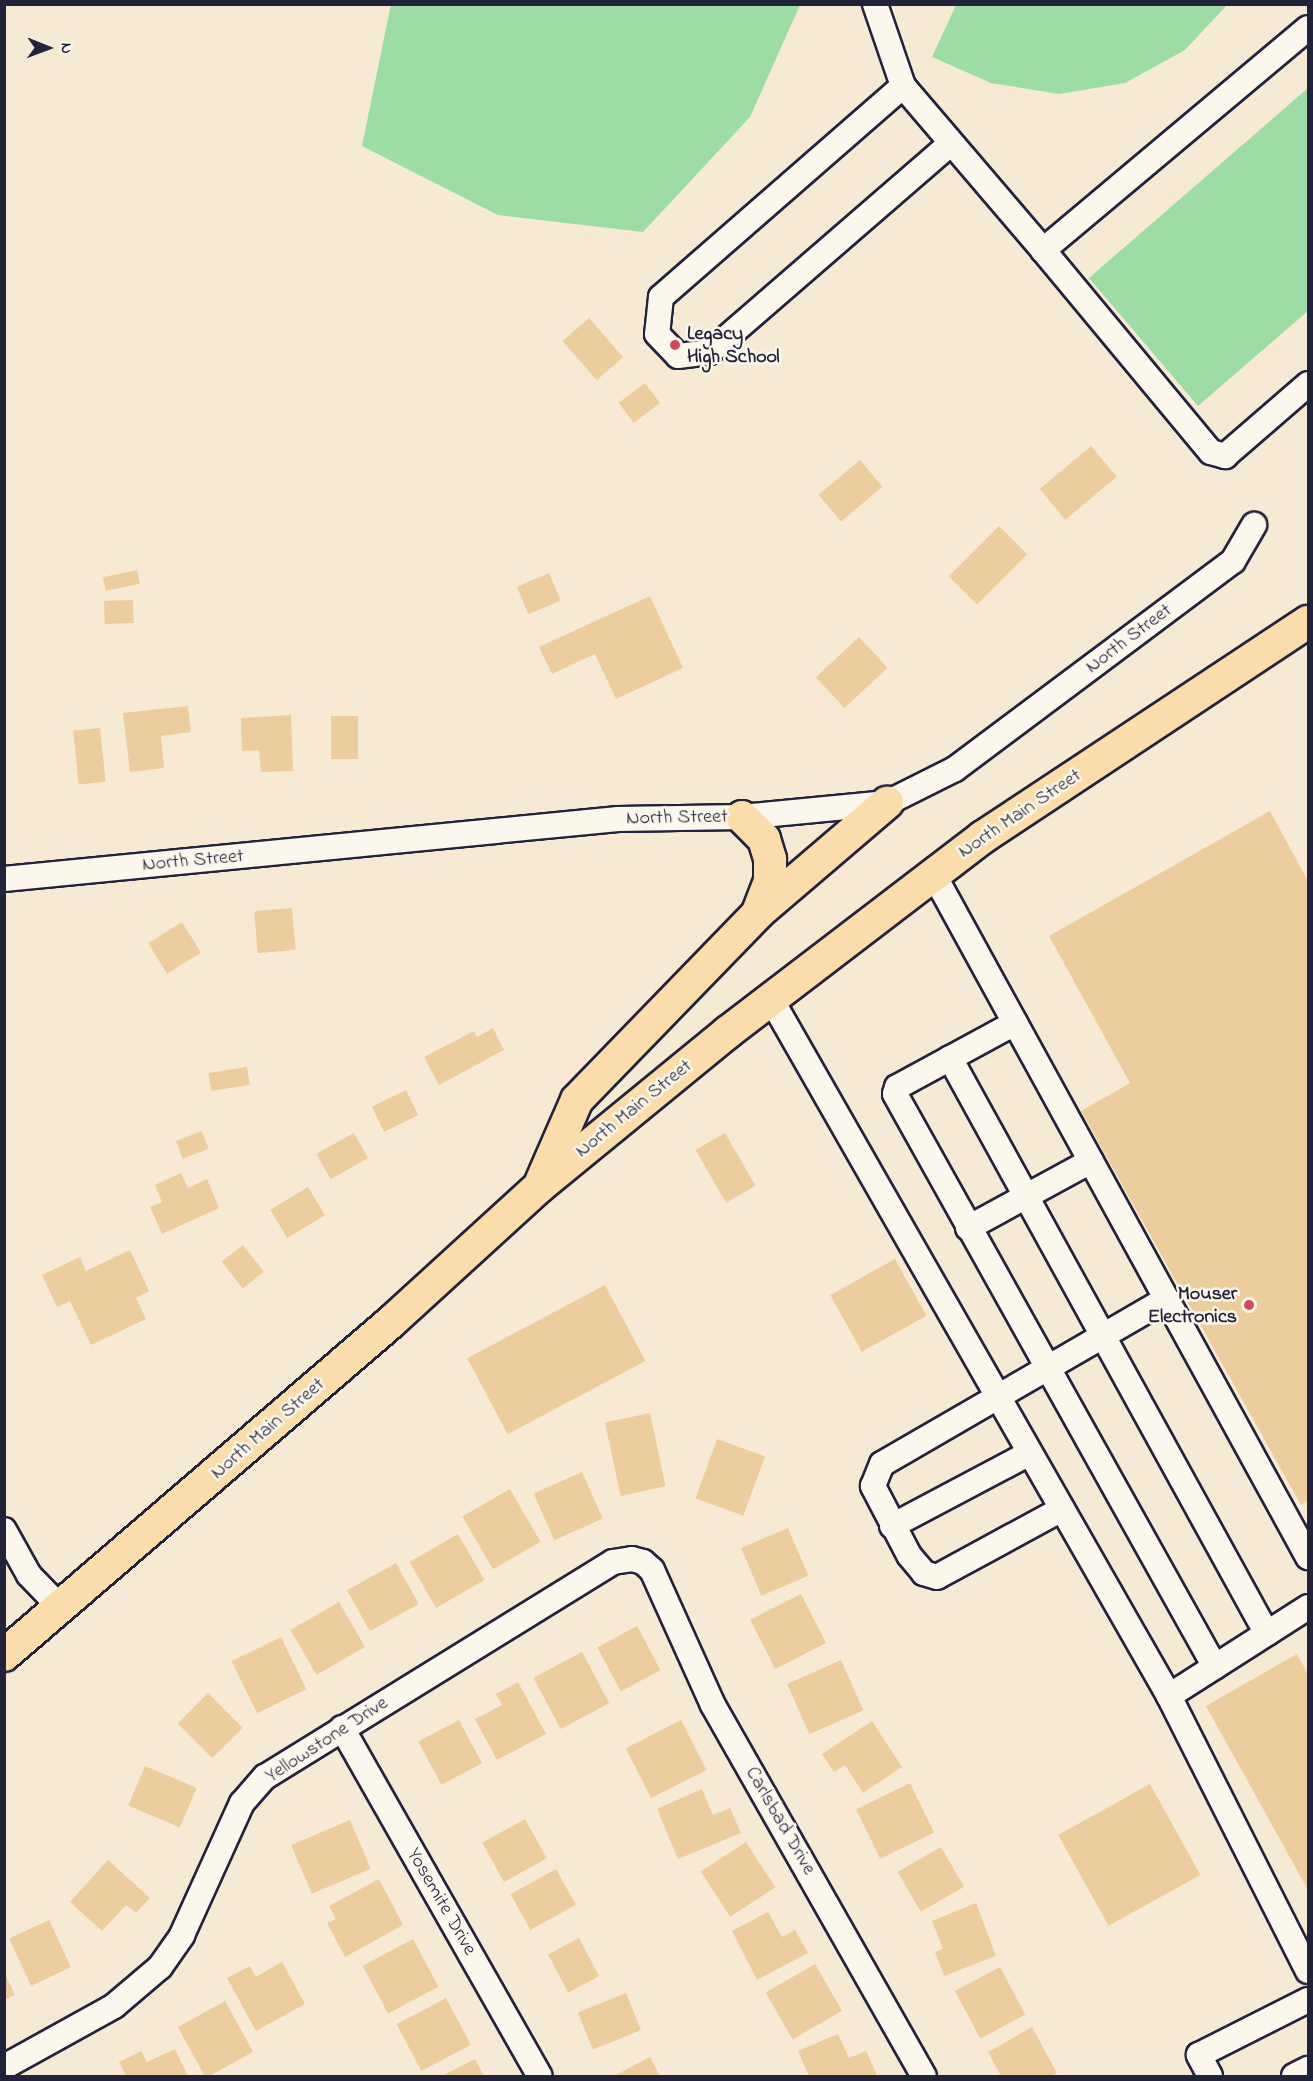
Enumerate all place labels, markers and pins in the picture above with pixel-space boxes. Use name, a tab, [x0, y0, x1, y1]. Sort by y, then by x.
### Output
place label: Legacy High School	[687, 322, 780, 369]
marker: Legacy High School	[668, 338, 682, 352]
place label: Mouser Electronics	[1148, 1282, 1237, 1329]
marker: Mouser Electronics	[1242, 1298, 1256, 1312]

